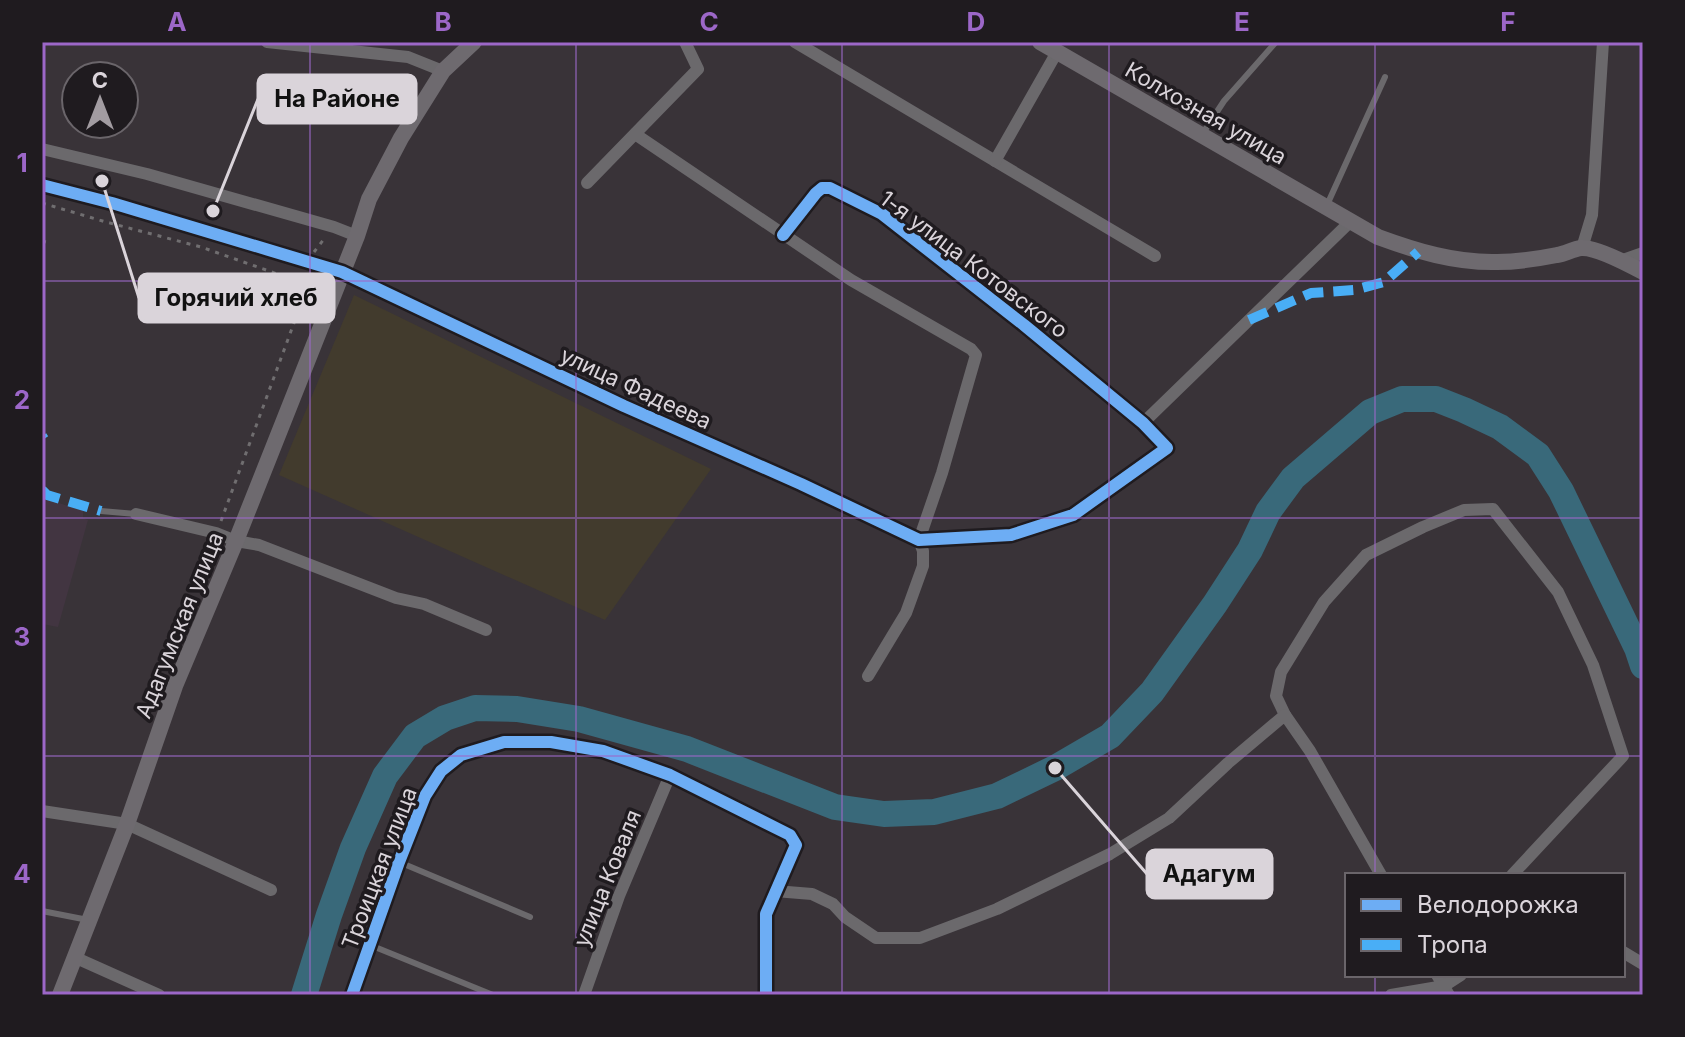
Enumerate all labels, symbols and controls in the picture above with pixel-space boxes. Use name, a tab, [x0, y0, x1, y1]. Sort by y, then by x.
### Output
text: A	[167, 6, 187, 37]
text: B	[434, 6, 452, 37]
text: C	[699, 6, 719, 37]
text: D	[967, 6, 985, 37]
text: E	[1234, 6, 1250, 37]
text: F	[1500, 6, 1516, 37]
street label: Колхозная улица	[1121, 56, 1291, 170]
north arrow	[60, 60, 140, 140]
text: С	[92, 67, 108, 93]
callout: На Районе	[258, 75, 416, 123]
text: На Районе	[274, 84, 400, 113]
text: 1	[16, 147, 28, 178]
street label: 1-я улица Котовского	[875, 185, 1073, 343]
callout: Горячий хлеб	[139, 274, 334, 322]
text: Горячий хлеб	[154, 283, 318, 312]
street label: улица Фадеева	[556, 342, 716, 434]
text: 2	[14, 384, 30, 415]
street label: Адагумская улица	[130, 528, 228, 722]
text: 3	[14, 621, 30, 652]
street label: Троицкая улица	[336, 784, 422, 952]
street label: улица Коваля	[568, 806, 646, 950]
callout: Адагум	[1147, 850, 1272, 898]
text: 4	[13, 858, 31, 889]
text: Адагум	[1162, 859, 1256, 888]
legend	[1345, 873, 1625, 977]
text: Велодорожка	[1417, 890, 1579, 919]
text: Тропа	[1417, 930, 1488, 959]

